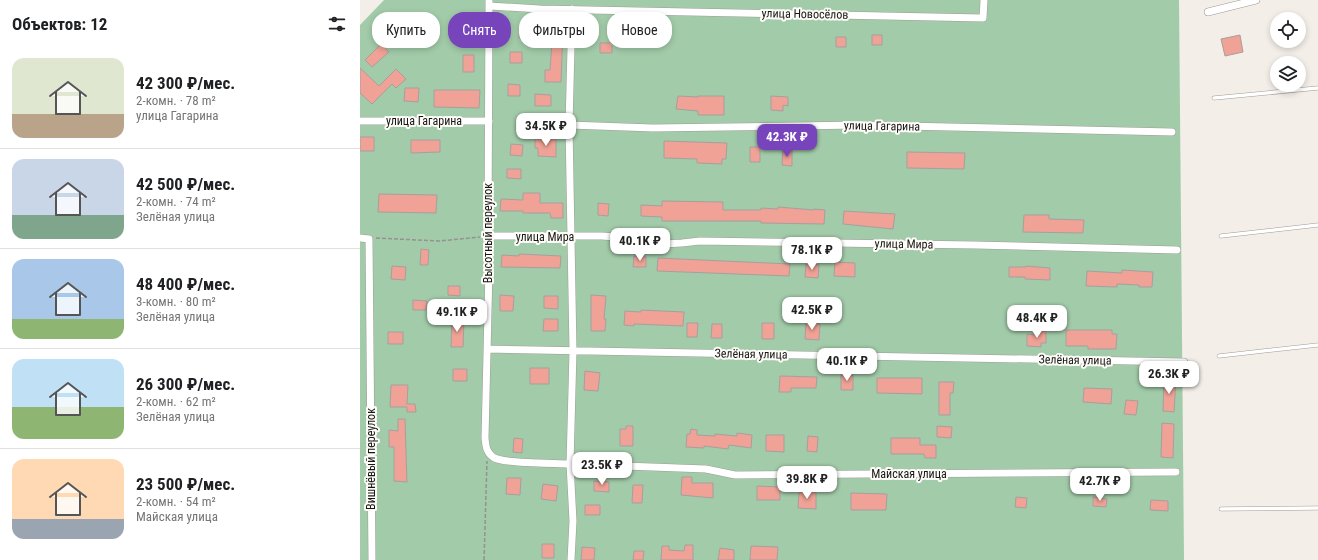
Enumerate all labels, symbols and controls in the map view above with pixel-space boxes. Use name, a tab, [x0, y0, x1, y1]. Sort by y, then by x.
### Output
street label: улица Новосёлов	[762, 6, 848, 22]
chip: Купить	[372, 12, 440, 48]
chip: Снять	[448, 12, 511, 48]
chip: Фильтры	[519, 12, 599, 48]
chip: Новое	[607, 12, 672, 48]
map controls	[1270, 12, 1306, 92]
button: locate	[1270, 12, 1306, 48]
icon: filters	[326, 13, 348, 35]
text: Объектов: 12	[12, 14, 107, 34]
button: layers	[1270, 56, 1306, 92]
text: 42 300 ₽/мес.	[136, 73, 235, 93]
icon: home	[44, 74, 92, 122]
text: 2-комн. · 78 m²	[136, 93, 216, 108]
text: улица Гагарина	[136, 108, 219, 123]
pin: 34.5K ₽	[509, 113, 583, 147]
street label: улица Гагарина	[386, 114, 462, 128]
text: 34.5K ₽	[525, 118, 567, 133]
street label: улица Гагарина	[844, 118, 920, 134]
pin: 42.3K ₽	[750, 124, 824, 158]
text: 42.3K ₽	[766, 129, 808, 144]
text: 42 500 ₽/мес.	[136, 174, 235, 194]
icon: home	[44, 175, 92, 223]
street label: Высотный переулок	[481, 183, 495, 283]
text: 2-комн. · 74 m²	[136, 194, 216, 209]
text: Зелёная улица	[136, 209, 215, 224]
pin: 40.1K ₽	[603, 228, 677, 262]
street label: улица Мира	[516, 230, 575, 244]
text: 40.1K ₽	[619, 233, 661, 248]
street label: улица Мира	[875, 236, 934, 252]
pin: 78.1K ₽	[775, 237, 849, 271]
text: 78.1K ₽	[791, 242, 833, 257]
text: 48 400 ₽/мес.	[136, 274, 235, 294]
icon: home	[44, 275, 92, 323]
text: 3-комн. · 80 m²	[136, 294, 216, 309]
pin: 42.5K ₽	[775, 297, 849, 331]
pin: 49.1K ₽	[420, 299, 494, 333]
text: 42.5K ₽	[791, 302, 833, 317]
text: 49.1K ₽	[436, 304, 478, 319]
pin: 48.4K ₽	[1000, 305, 1074, 339]
text: Зелёная улица	[136, 309, 215, 324]
text: 48.4K ₽	[1016, 310, 1058, 325]
street label: Зелёная улица	[714, 346, 788, 362]
pin: 40.1K ₽	[810, 348, 884, 382]
street label: Зелёная улица	[1038, 352, 1112, 368]
text: 40.1K ₽	[826, 353, 868, 368]
pin: 26.3K ₽	[1132, 361, 1206, 395]
text: 26.3K ₽	[1148, 366, 1190, 381]
text: 26 300 ₽/мес.	[136, 374, 235, 394]
icon: home	[44, 375, 92, 423]
text: 2-комн. · 62 m²	[136, 394, 216, 409]
street label: Вишнёвый переулок	[364, 408, 378, 510]
text: Зелёная улица	[136, 409, 215, 424]
pin: 23.5K ₽	[565, 452, 639, 486]
text: 23.5K ₽	[581, 457, 623, 472]
pin: 39.8K ₽	[770, 466, 844, 500]
street label: Майская улица	[871, 467, 947, 481]
pin: 42.7K ₽	[1063, 468, 1137, 502]
text: 39.8K ₽	[786, 471, 828, 486]
text: 42.7K ₽	[1079, 473, 1121, 488]
text: 23 500 ₽/мес.	[136, 474, 235, 494]
icon: home	[44, 475, 92, 523]
text: 2-комн. · 54 m²	[136, 494, 216, 509]
text: Майская улица	[136, 509, 218, 524]

